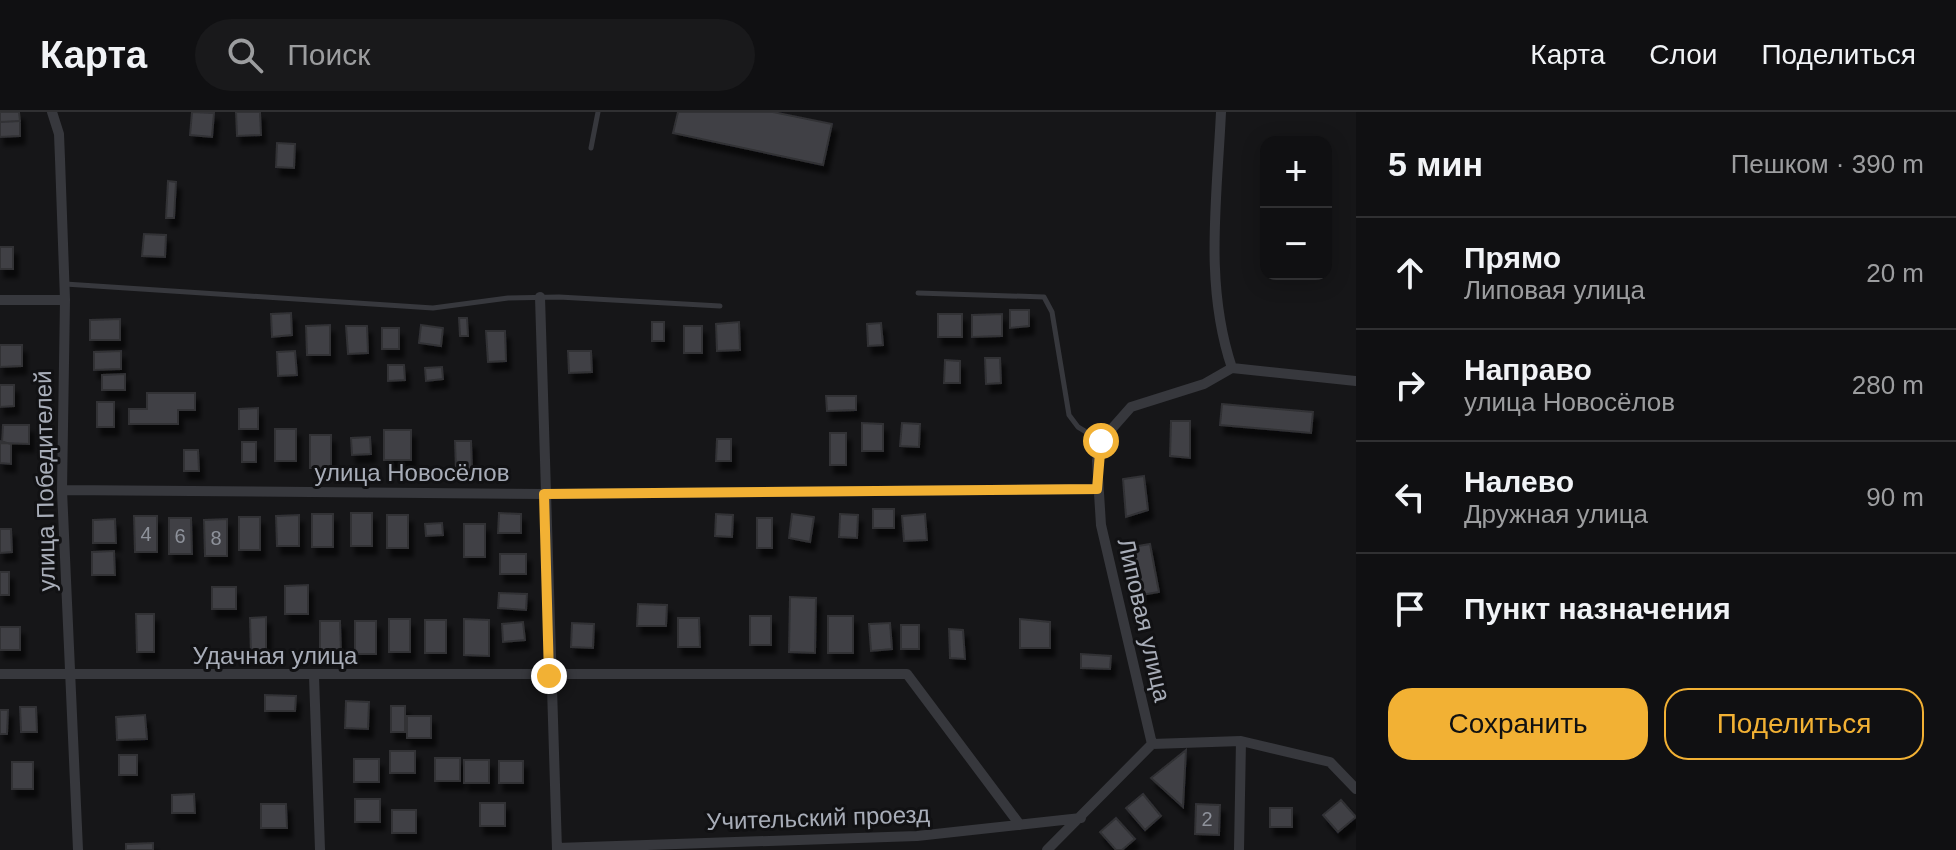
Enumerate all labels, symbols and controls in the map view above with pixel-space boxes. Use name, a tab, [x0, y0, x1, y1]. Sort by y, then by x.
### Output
search box	[195, 19, 755, 91]
icon: search	[223, 33, 267, 77]
text: Карта	[40, 34, 147, 76]
text: Поиск	[287, 38, 370, 71]
text: Карта	[1530, 39, 1605, 70]
text: Слои	[1649, 39, 1717, 70]
text: Поделиться	[1761, 39, 1916, 70]
map controls	[1260, 136, 1332, 280]
button: +	[1260, 136, 1332, 208]
text: 5 мин	[1388, 145, 1483, 183]
text: Пешком · 390 m	[1731, 149, 1924, 179]
button: −	[1260, 208, 1332, 280]
text: Прямо	[1464, 241, 1561, 274]
icon: ahead	[1388, 251, 1432, 295]
text: 20 m	[1866, 258, 1924, 288]
text: Липовая улица	[1464, 275, 1645, 305]
text: Направо	[1464, 353, 1592, 386]
icon: right	[1388, 363, 1432, 407]
street label: улица Победителей	[29, 370, 60, 592]
text: 280 m	[1852, 370, 1924, 400]
text: улица Новосёлов	[1464, 387, 1675, 417]
route start	[1083, 423, 1119, 459]
street label: улица Новосёлов	[315, 459, 509, 486]
text: Налево	[1464, 465, 1574, 498]
icon: left	[1388, 475, 1432, 519]
text: 90 m	[1866, 482, 1924, 512]
text: Дружная улица	[1464, 499, 1648, 529]
house number: 4	[140, 523, 152, 545]
house number: 6	[174, 525, 186, 547]
house number: 8	[210, 527, 222, 549]
street label: Липовая улица	[1113, 536, 1177, 705]
icon: arrive	[1388, 587, 1432, 631]
text: Пункт назначения	[1464, 592, 1731, 625]
street label: Удачная улица	[193, 642, 358, 669]
route end	[531, 658, 567, 694]
button: Сохранить	[1388, 688, 1648, 760]
button: Поделиться	[1664, 688, 1924, 760]
street label: Учительский проезд	[706, 800, 930, 835]
house number: 2	[1201, 808, 1213, 830]

